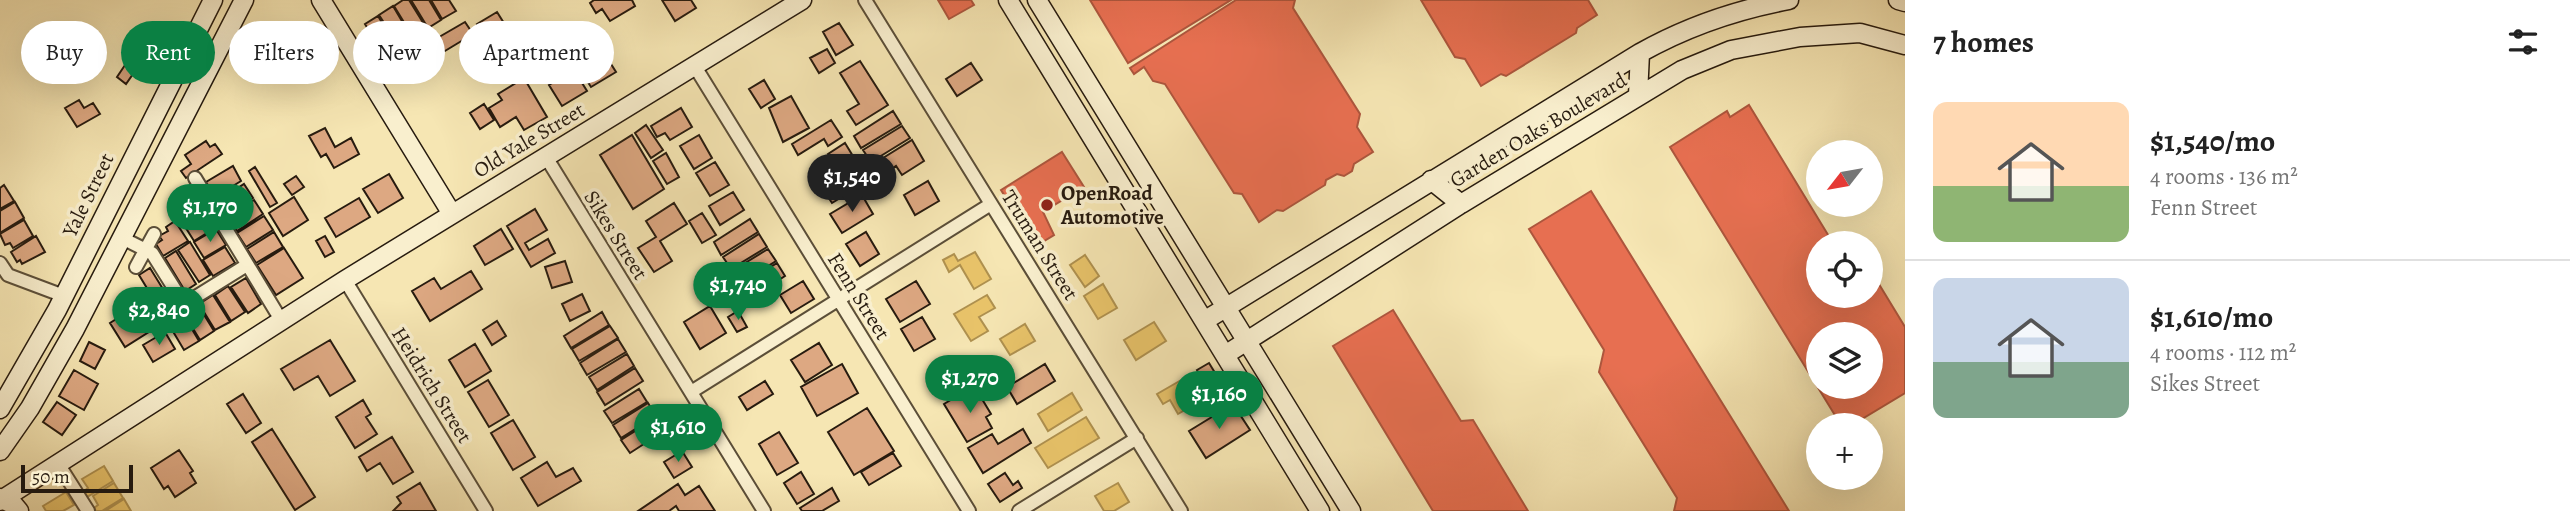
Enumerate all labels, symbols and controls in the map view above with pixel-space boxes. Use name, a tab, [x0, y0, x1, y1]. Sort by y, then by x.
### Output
chip: Buy	[21, 21, 107, 84]
chip: Rent	[121, 21, 215, 84]
chip: Filters	[229, 21, 339, 84]
chip: New	[353, 21, 445, 84]
chip: Apartment	[459, 21, 614, 84]
text: 7 homes	[1933, 22, 2034, 62]
icon: filters	[2504, 23, 2542, 61]
street label: Garden Oaks Boulevard	[1444, 66, 1632, 194]
street label: Old Yale Street	[468, 96, 590, 184]
text: $1,540/mo	[2150, 121, 2275, 161]
icon: home	[1989, 130, 2073, 214]
north arrow	[1806, 140, 1883, 217]
map controls	[1806, 140, 1883, 490]
street label: Yale Street	[55, 148, 120, 243]
pin: $1,540	[795, 154, 909, 214]
text: $1,540	[823, 161, 881, 192]
text: 4 rooms · 136 m²	[2150, 161, 2298, 192]
place label: OpenRoad Automotive	[1060, 179, 1164, 231]
pin: $1,170	[153, 184, 267, 244]
street label: Sikes Street	[577, 185, 655, 285]
street label: Truman Street	[995, 185, 1085, 305]
text: $1,170	[183, 191, 237, 222]
text: Fenn Street	[2150, 192, 2257, 223]
marker: OpenRoad Automotive	[1039, 197, 1055, 213]
button: locate	[1806, 231, 1883, 308]
street label: Fenn Street	[821, 247, 897, 345]
pin: $1,740	[681, 262, 795, 322]
text: $1,740	[709, 269, 767, 300]
pin: $2,840	[102, 288, 216, 347]
text: $2,840	[128, 294, 190, 325]
text: $1,610/mo	[2150, 297, 2273, 337]
icon: home	[1989, 306, 2073, 390]
street label: Heidrich Street	[385, 322, 479, 448]
button: layers	[1806, 322, 1883, 399]
text: 4 rooms · 112 m²	[2150, 337, 2296, 368]
pin: $1,270	[913, 356, 1027, 415]
text: $1,270	[941, 362, 999, 393]
text: Sikes Street	[2150, 368, 2260, 399]
pin: $1,160	[1162, 372, 1276, 431]
text: $1,160	[1191, 378, 1247, 409]
pin: $1,610	[621, 405, 735, 464]
text: $1,610	[650, 411, 706, 442]
button: +	[1806, 413, 1883, 490]
scale bar	[21, 462, 133, 494]
text: 50 m	[32, 464, 70, 490]

